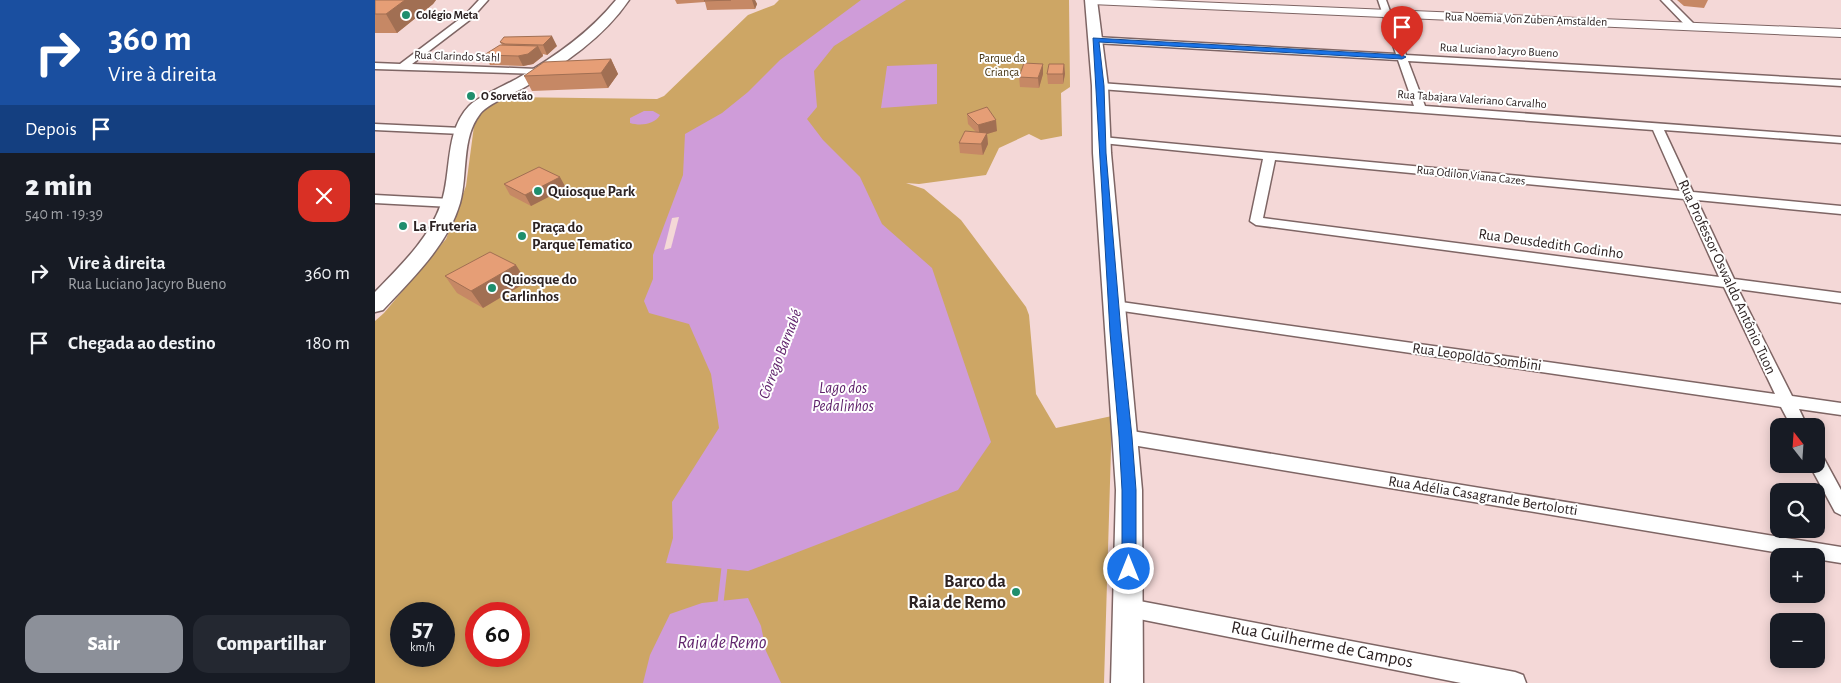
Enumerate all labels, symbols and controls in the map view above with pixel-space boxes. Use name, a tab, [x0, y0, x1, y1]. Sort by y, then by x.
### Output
pin	[1381, 6, 1423, 57]
marker: Colégio Meta	[400, 9, 412, 21]
place label: Colégio Meta	[416, 9, 479, 21]
street label: Rua Noemia Von Zuben Amstalden	[1444, 10, 1608, 28]
icon: arrive	[1388, 13, 1416, 41]
icon: right	[25, 20, 90, 85]
text: 360 m	[108, 22, 192, 57]
street label: Rua Luciano Jacyro Bueno	[1439, 41, 1559, 60]
street label: Rua Clarindo Stahl	[414, 49, 500, 63]
park label: Parque da Criança	[979, 52, 1026, 78]
text: Vire à direita	[108, 63, 217, 85]
street label: Rua Tabajara Valeriano Carvalho	[1397, 88, 1547, 111]
marker: O Sorvetão	[465, 90, 477, 102]
place label: O Sorvetão	[481, 90, 533, 102]
icon: arrive	[87, 115, 115, 143]
text: Depois	[25, 120, 77, 139]
street label: Rua Odilon Viana Cazes	[1416, 163, 1526, 187]
button: close	[298, 170, 350, 222]
text: 2 min	[25, 171, 92, 201]
street label: Rua Professor Oswaldo Antônio Tuon	[1675, 177, 1779, 377]
place label: Quiosque Park	[548, 184, 636, 199]
marker: Quiosque Park	[532, 185, 544, 197]
text: 540 m · 19:39	[25, 206, 103, 222]
place label: La Fruteria	[413, 219, 477, 234]
marker: La Fruteria	[397, 220, 409, 232]
place label: Praça do Parque Tematico	[532, 220, 632, 252]
street label: Rua Deusdedith Godinho	[1477, 226, 1625, 262]
marker: Praça do Parque Tematico	[516, 230, 528, 242]
text: Vire à direita	[68, 254, 166, 273]
icon: right	[25, 259, 53, 287]
text: 360 m	[305, 264, 350, 283]
place label: Quiosque do Carlinhos	[502, 272, 577, 304]
text: Rua Luciano Jacyro Bueno	[68, 276, 226, 292]
marker: Quiosque do Carlinhos	[486, 282, 498, 294]
water label: Córrego Barnabé	[756, 307, 804, 401]
icon: arrive	[25, 329, 53, 357]
text: Chegada ao destino	[68, 334, 216, 353]
text: 180 m	[306, 334, 350, 353]
street label: Rua Leopoldo Sombini	[1411, 340, 1543, 374]
water label: Lago dos Pedalinhos	[812, 380, 874, 414]
north arrow	[1770, 418, 1825, 472]
map controls	[1770, 418, 1825, 668]
street label: Rua Adélia Casagrande Bertolotti	[1387, 474, 1579, 518]
button: search	[1770, 483, 1825, 538]
position arrow	[1102, 542, 1154, 594]
button: +	[1770, 548, 1825, 603]
place label: Barco da Raia de Remo	[908, 573, 1006, 612]
marker: Barco da Raia de Remo	[1010, 586, 1022, 598]
speed limit sign: 60	[465, 602, 530, 667]
button: −	[1770, 613, 1825, 668]
button: Sair	[25, 615, 183, 673]
button: Compartilhar	[193, 615, 350, 673]
text: 57	[412, 616, 433, 641]
street label: Rua Guilherme de Campos	[1230, 619, 1414, 671]
water label: Raia de Remo	[677, 633, 767, 652]
text: km/h	[410, 641, 435, 653]

